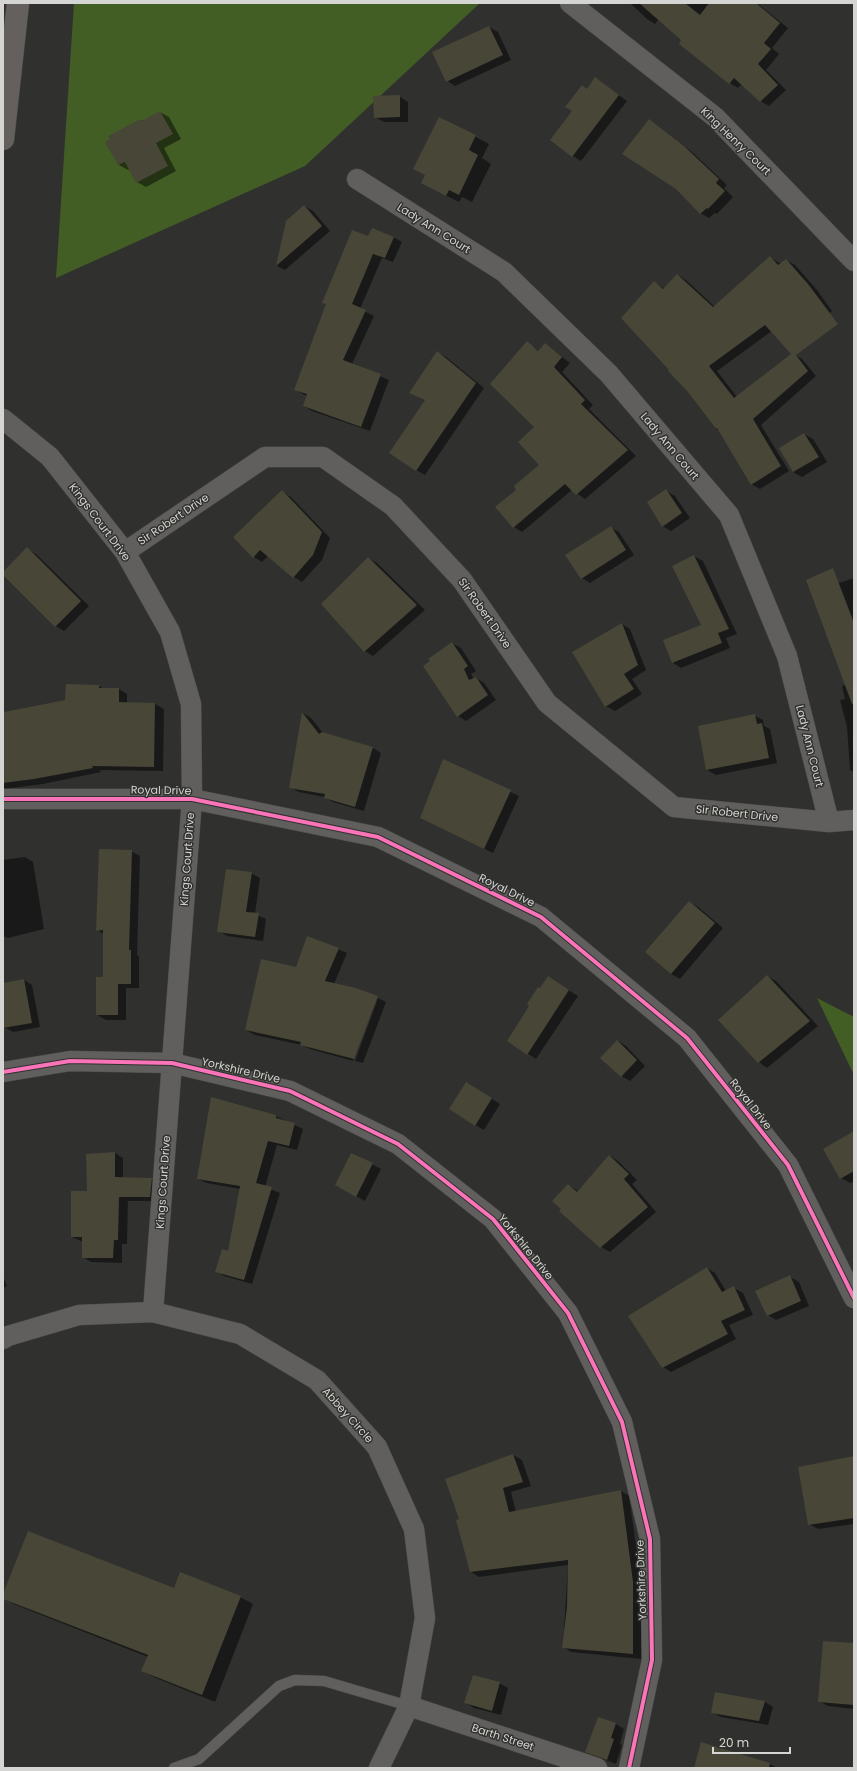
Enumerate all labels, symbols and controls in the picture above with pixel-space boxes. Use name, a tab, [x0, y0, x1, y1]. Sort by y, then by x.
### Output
street label: King Henry Court	[697, 103, 775, 179]
street label: Lady Ann Court	[394, 199, 474, 257]
street label: Lady Ann Court	[637, 409, 703, 483]
street label: Kings Court Drive	[65, 480, 135, 564]
street label: Sir Robert Drive	[134, 489, 212, 549]
street label: Sir Robert Drive	[455, 574, 515, 652]
street label: Lady Ann Court	[792, 703, 828, 789]
street label: Royal Drive	[131, 781, 192, 799]
street label: Sir Robert Drive	[695, 801, 779, 825]
street label: Kings Court Drive	[176, 812, 198, 906]
street label: Royal Drive	[476, 870, 538, 911]
street label: Yorkshire Drive	[200, 1053, 282, 1087]
street label: Royal Drive	[726, 1075, 776, 1133]
street label: Kings Court Drive	[152, 1135, 174, 1229]
street label: Yorkshire Drive	[495, 1211, 558, 1283]
street label: Abbey Circle	[319, 1384, 377, 1446]
street label: Yorkshire Drive	[632, 1539, 650, 1620]
street label: Barth Street	[470, 1719, 536, 1755]
scale bar	[713, 1729, 790, 1755]
text: 20 m	[719, 1734, 749, 1751]

